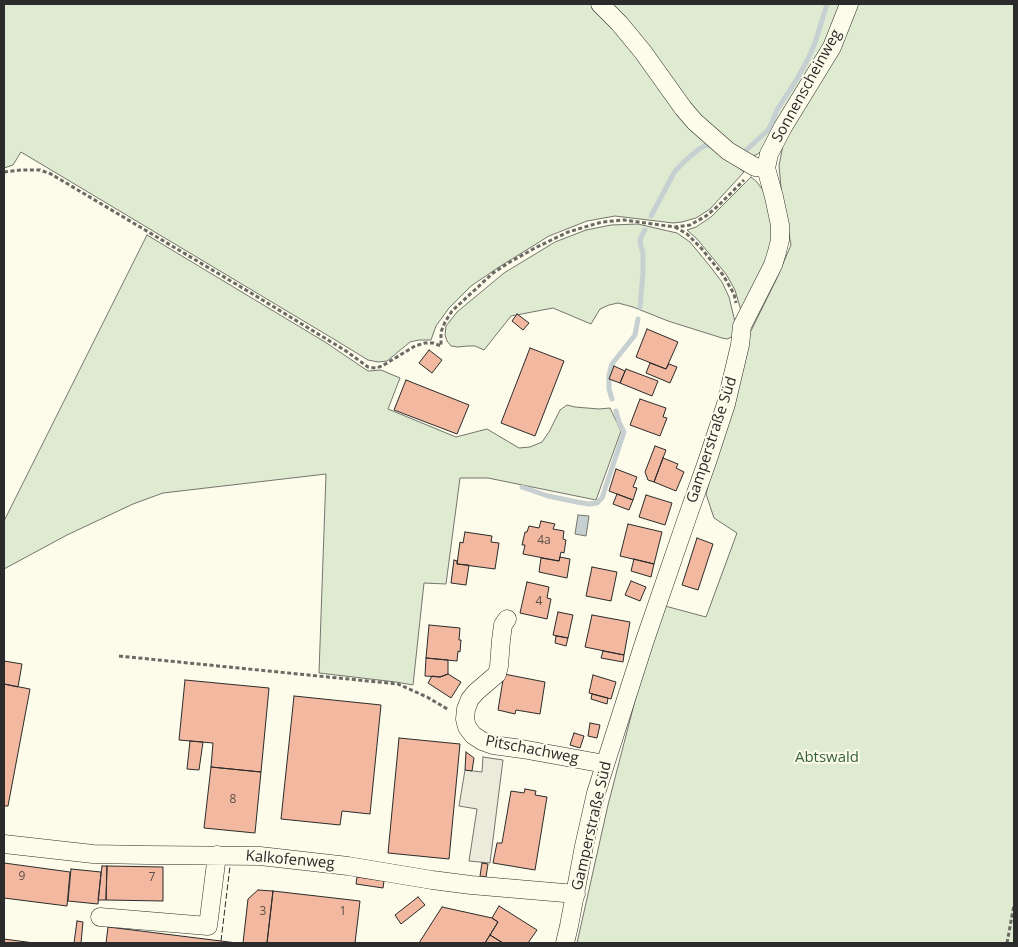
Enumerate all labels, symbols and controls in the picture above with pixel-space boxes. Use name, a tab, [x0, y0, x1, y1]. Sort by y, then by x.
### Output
street label: Sonnenscheinweg	[768, 26, 846, 146]
street label: Gamperstraße Süd	[683, 374, 741, 506]
house number: 4a	[537, 534, 551, 548]
house number: 4	[536, 595, 542, 609]
street label: Pitschachweg	[484, 732, 580, 768]
park label: Abtswald	[795, 749, 859, 767]
street label: Gamperstraße Süd	[568, 760, 616, 892]
house number: 8	[230, 793, 236, 807]
street label: Kalkofenweg	[245, 847, 335, 873]
house number: 9	[19, 870, 25, 884]
house number: 7	[149, 871, 155, 885]
house number: 3	[260, 905, 266, 919]
house number: 1	[340, 905, 346, 919]

